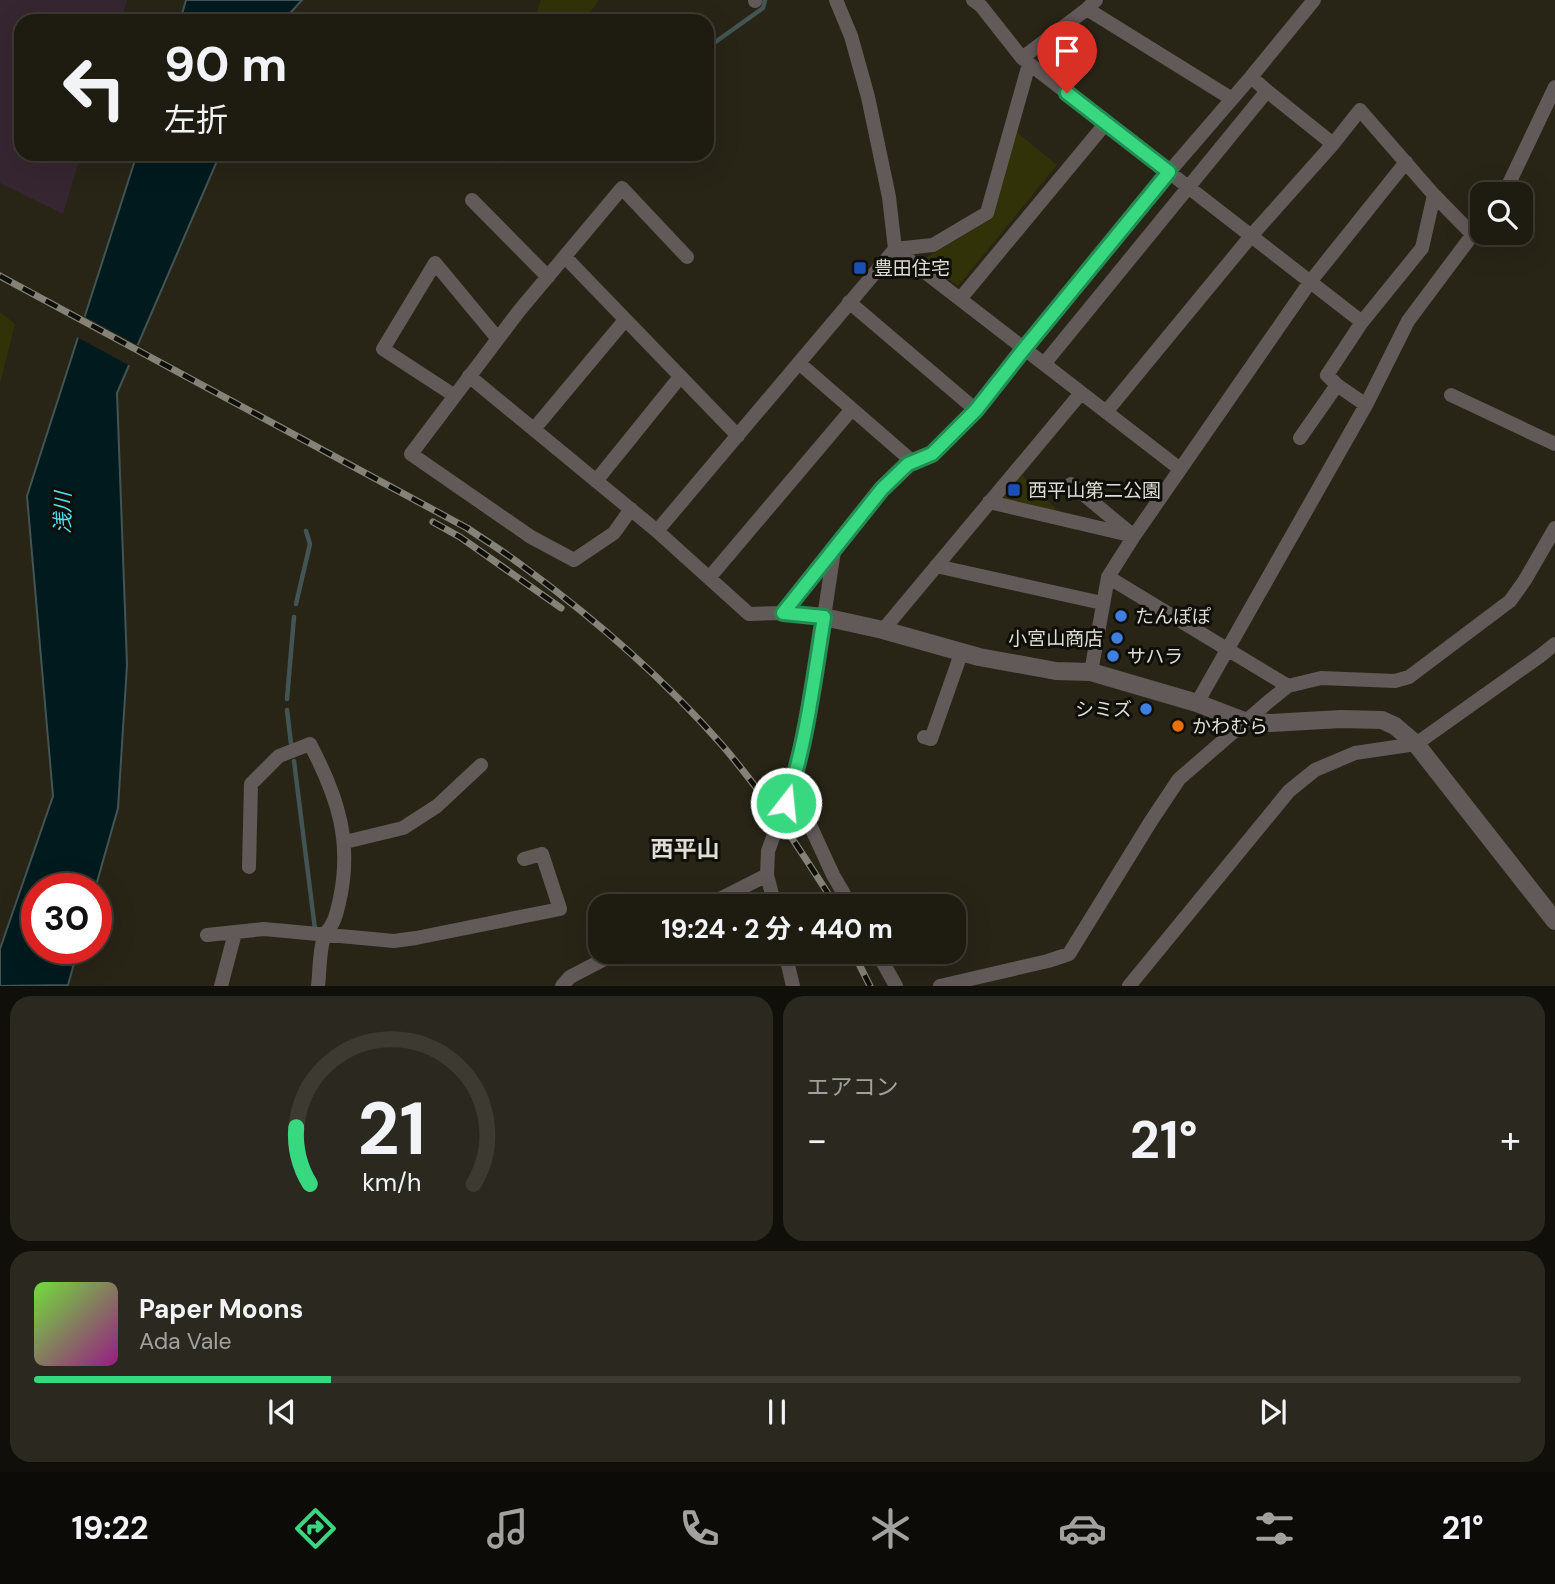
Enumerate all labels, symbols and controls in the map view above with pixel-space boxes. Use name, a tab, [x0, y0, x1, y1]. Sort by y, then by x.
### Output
pin	[1037, 21, 1097, 93]
text: 90 m	[164, 32, 287, 96]
icon: arrive	[1048, 32, 1086, 70]
icon: left	[49, 42, 140, 133]
text: 左折	[164, 99, 228, 141]
map controls	[1470, 182, 1533, 245]
button: search	[1470, 182, 1533, 245]
place label: 豊田住宅	[874, 256, 950, 281]
marker: 豊田住宅	[852, 260, 868, 276]
place label: 西平山第二公園	[1028, 478, 1161, 503]
marker: 西平山第二公園	[1006, 482, 1022, 498]
water label: 浅川	[49, 490, 77, 534]
place label: たんぽぽ	[1135, 604, 1211, 629]
marker: たんぽぽ	[1113, 608, 1129, 624]
place label: 小宮山商店	[1008, 626, 1103, 651]
marker: 小宮山商店	[1109, 630, 1125, 646]
place label: サハラ	[1127, 644, 1183, 669]
marker: サハラ	[1105, 648, 1121, 664]
place label: シミズ	[1075, 697, 1132, 722]
marker: シミズ	[1138, 701, 1154, 717]
place label: かわむら	[1192, 714, 1268, 739]
marker: かわむら	[1170, 718, 1186, 734]
position arrow	[749, 766, 823, 840]
district label: 西平山	[651, 834, 720, 864]
speed limit sign: 30	[21, 873, 112, 964]
text: 19:24 · 2 分 · 440 m	[661, 912, 893, 946]
text: エアコン	[807, 1072, 899, 1102]
text: 21	[357, 1083, 426, 1178]
text: 21°	[1130, 1106, 1198, 1174]
text: −	[807, 1115, 827, 1165]
text: +	[1500, 1115, 1521, 1165]
text: km/h	[362, 1166, 421, 1199]
text: Paper Moons	[139, 1292, 303, 1326]
text: Ada Vale	[139, 1326, 232, 1356]
icon: previous	[263, 1393, 301, 1431]
icon: pause	[758, 1393, 796, 1431]
icon: next	[1254, 1393, 1292, 1431]
icon: directions	[291, 1504, 340, 1553]
icon: music	[483, 1504, 532, 1553]
icon: phone	[675, 1504, 724, 1553]
icon: climate	[866, 1504, 915, 1553]
icon: car	[1058, 1504, 1107, 1553]
icon: filters	[1250, 1504, 1299, 1553]
text: 19:22	[71, 1507, 148, 1549]
text: 21°	[1442, 1507, 1484, 1549]

